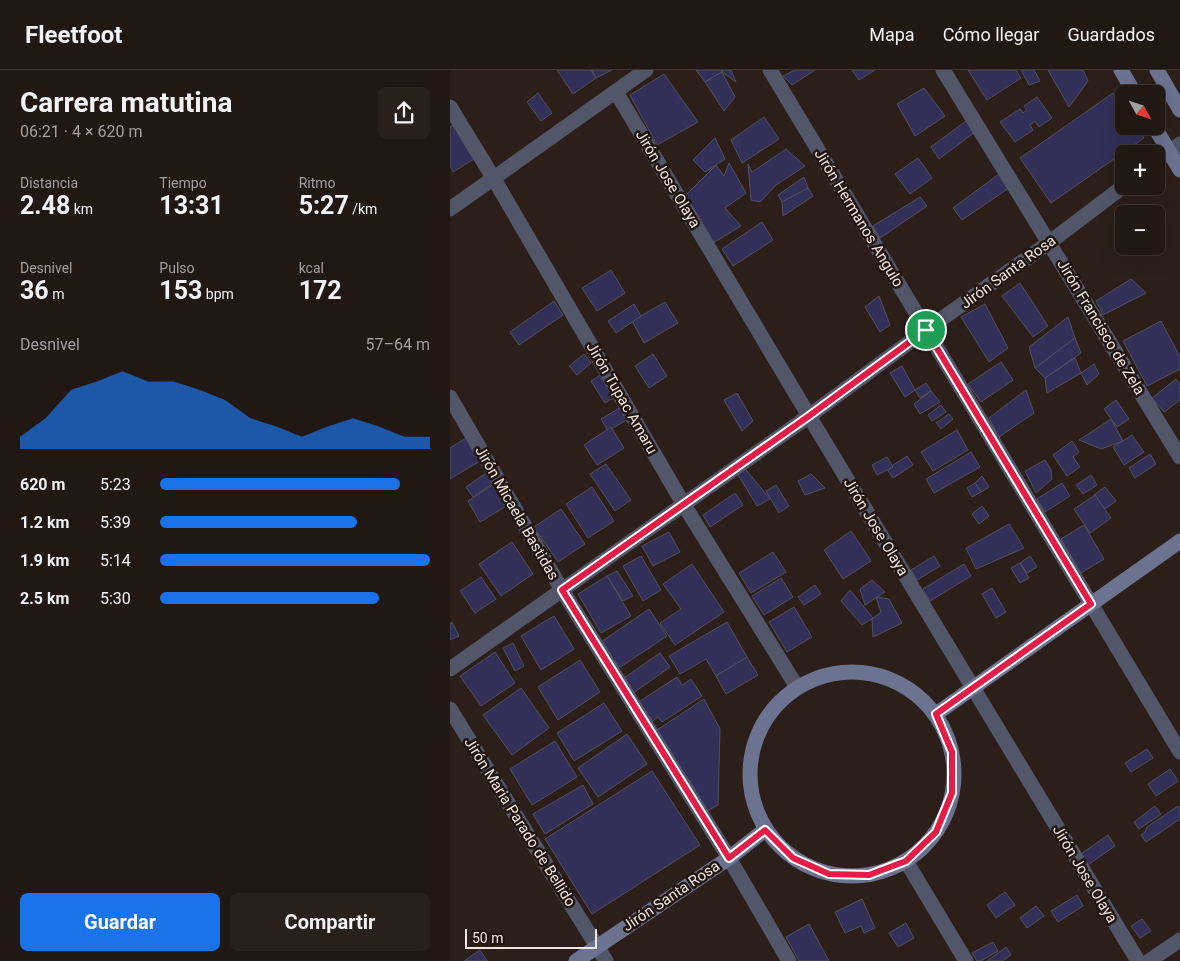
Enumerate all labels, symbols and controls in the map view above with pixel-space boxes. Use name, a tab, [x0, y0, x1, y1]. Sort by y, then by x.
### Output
text: Fleetfoot	[25, 21, 122, 49]
text: Mapa	[869, 24, 915, 45]
text: Cómo llegar	[943, 24, 1039, 45]
text: Guardados	[1067, 24, 1155, 45]
north arrow	[1115, 85, 1165, 135]
map controls	[1115, 85, 1165, 255]
text: Carrera matutina	[20, 86, 232, 119]
button: share	[378, 87, 430, 139]
text: 06:21 · 4 × 620 m	[20, 122, 142, 141]
street label: Jirón Jose Olaya	[632, 127, 704, 231]
button: +	[1115, 145, 1165, 195]
street label: Jirón Hermanos Angulo	[811, 146, 907, 290]
text: Distancia	[20, 175, 78, 191]
text: Tiempo	[159, 175, 207, 191]
text: Ritmo	[299, 175, 336, 191]
text: 2.48	[20, 191, 70, 220]
text: 13:31	[159, 191, 224, 220]
text: 5:27	[299, 191, 349, 220]
text: km	[70, 201, 93, 217]
text: /km	[349, 201, 377, 217]
button: −	[1115, 205, 1165, 255]
street label: Jirón Santa Rosa	[957, 231, 1059, 313]
street label: Jirón Francisco de Zela	[1053, 256, 1149, 398]
text: Desnivel	[20, 260, 73, 276]
text: Pulso	[159, 260, 195, 276]
text: kcal	[299, 260, 324, 276]
text: 36	[20, 276, 49, 305]
text: 153	[159, 276, 202, 305]
text: 172	[299, 276, 342, 305]
text: m	[49, 286, 64, 302]
text: bpm	[202, 286, 234, 302]
pin	[905, 309, 947, 351]
icon: arrive	[912, 316, 940, 344]
text: Desnivel	[20, 335, 80, 354]
text: 57–64 m	[366, 335, 430, 354]
street label: Jirón Tupac Amaru	[583, 339, 661, 457]
street label: Jirón Micaela Bastidas	[471, 443, 563, 583]
text: 620 m	[20, 475, 65, 494]
text: 5:23	[100, 475, 131, 494]
street label: Jirón Jose Olaya	[840, 475, 912, 579]
text: 1.2 km	[20, 513, 69, 532]
text: 5:39	[100, 513, 131, 532]
text: 1.9 km	[20, 551, 69, 570]
text: 5:14	[100, 551, 131, 570]
text: 2.5 km	[20, 589, 69, 608]
text: 5:30	[100, 589, 131, 608]
street label: Jirón Maria Parado de Bellido	[460, 734, 580, 910]
street label: Jirón Jose Olaya	[1049, 822, 1121, 926]
street label: Jirón Santa Rosa	[619, 857, 723, 935]
button: Guardar	[20, 893, 220, 951]
button: Compartir	[230, 893, 430, 951]
scale bar	[465, 926, 598, 949]
text: 50 m	[472, 930, 504, 946]

